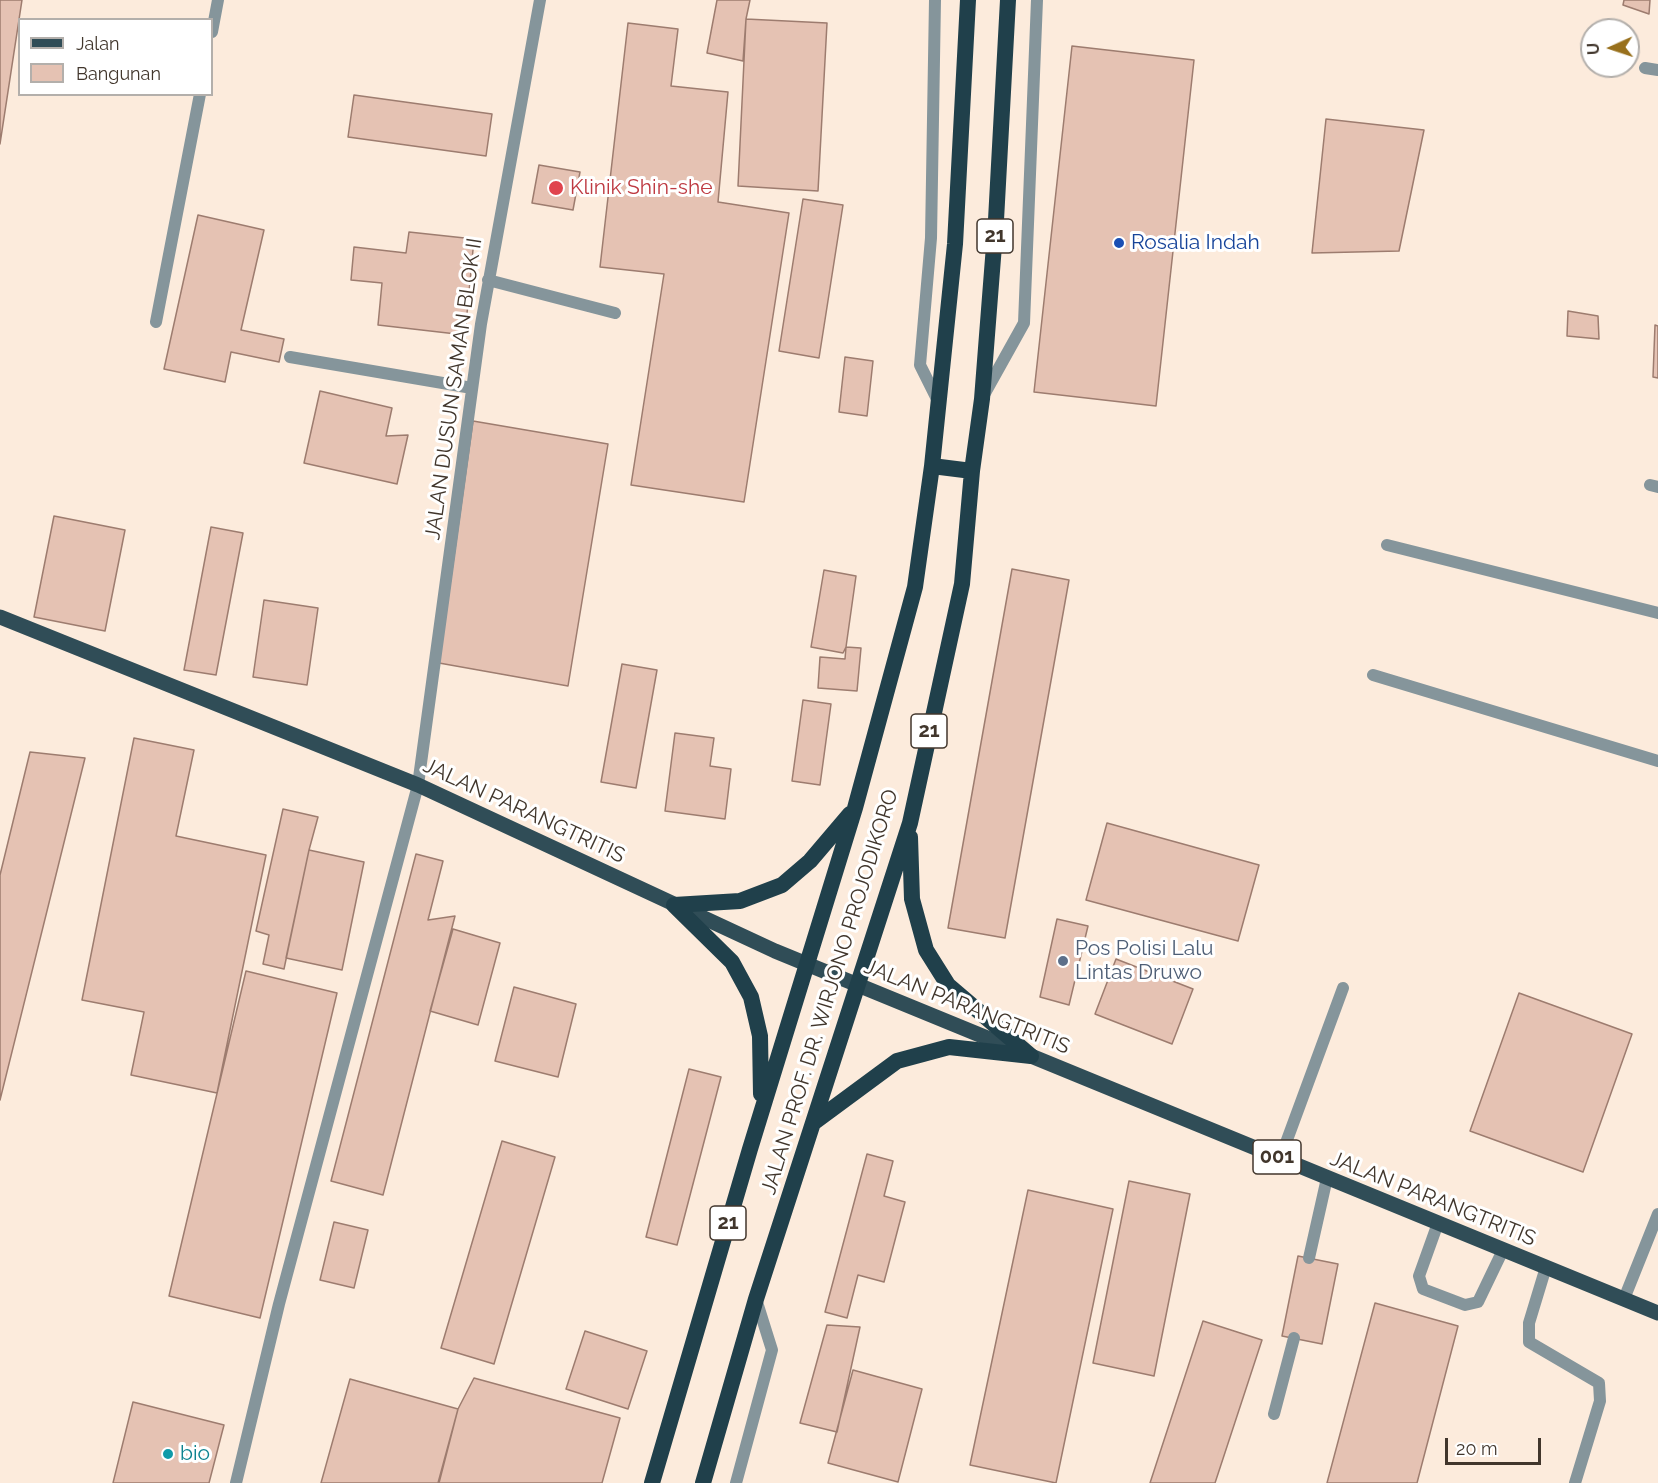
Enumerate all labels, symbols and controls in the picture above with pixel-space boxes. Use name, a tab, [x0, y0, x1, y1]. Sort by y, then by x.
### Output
legend	[18, 18, 213, 96]
north arrow	[1580, 18, 1640, 78]
text: Jalan	[76, 33, 120, 54]
text: U	[1584, 42, 1603, 55]
text: Bangunan	[76, 63, 161, 84]
place label: Klinik Shin-she	[570, 175, 712, 201]
marker: Klinik Shin-she	[547, 179, 565, 197]
road number: 21	[977, 219, 1013, 253]
place label: Rosalia Indah	[1131, 230, 1260, 256]
street label: JALAN DUSUN SAMAN BLOK II	[420, 236, 488, 542]
marker: Rosalia Indah	[1112, 236, 1126, 250]
road number: 21	[911, 714, 947, 748]
street label: JALAN PARANGTRITIS	[419, 753, 629, 869]
street label: JALAN PROF. DR. WIRJONO PROJODIKORO	[756, 786, 904, 1198]
place label: Pos Polisi Lalu Lintas Druwo	[1075, 936, 1213, 986]
street label: JALAN PARANGTRITIS	[861, 954, 1073, 1060]
marker: Pos Polisi Lalu Lintas Druwo	[1056, 954, 1070, 968]
road number: 001	[1253, 1140, 1301, 1174]
street label: JALAN PARANGTRITIS	[1327, 1146, 1539, 1252]
road number: 21	[710, 1206, 746, 1240]
scale bar	[1448, 1426, 1544, 1464]
text: 20 m	[1456, 1438, 1498, 1459]
place label: bio	[180, 1441, 210, 1467]
marker: bio	[161, 1447, 175, 1461]

